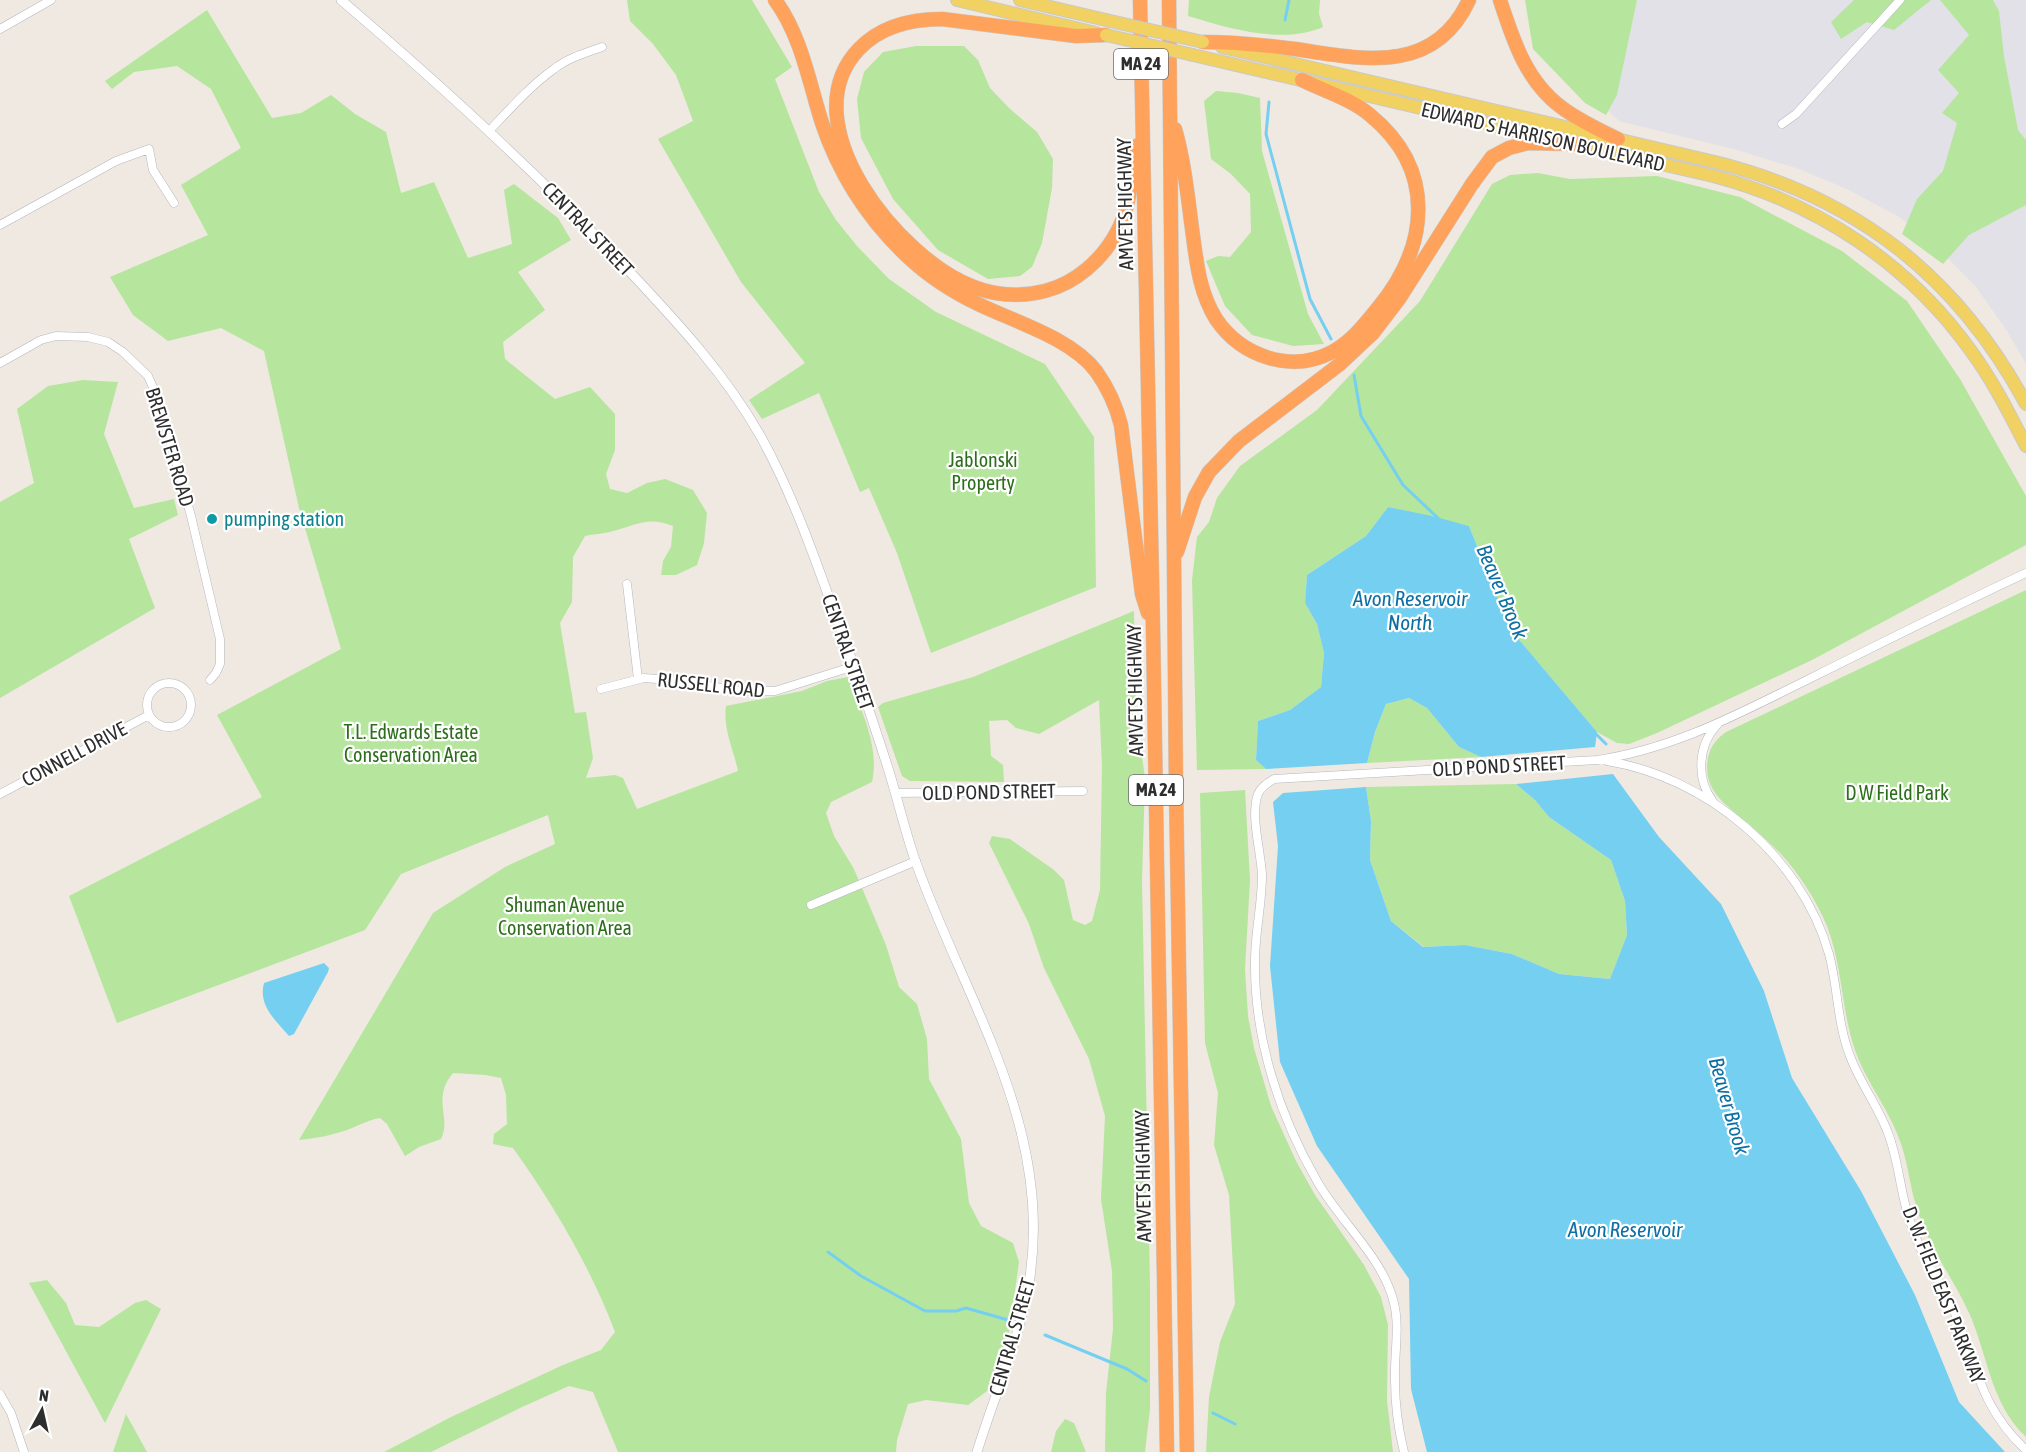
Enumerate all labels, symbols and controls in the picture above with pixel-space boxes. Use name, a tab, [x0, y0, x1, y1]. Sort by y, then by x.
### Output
road number: MA 24	[1114, 49, 1168, 79]
street label: EDWARD S HARRISON BOULEVARD	[1419, 97, 1667, 176]
street label: AMVETS HIGHWAY	[1112, 138, 1137, 270]
street label: CENTRAL STREET	[538, 177, 639, 280]
street label: BREWSTER ROAD	[141, 384, 200, 509]
park label: Jablonski Property	[948, 448, 1018, 494]
place label: pumping station	[224, 507, 344, 530]
marker: pumping station	[205, 512, 219, 526]
water label: Beaver Brook	[1472, 541, 1534, 643]
water label: Avon Reservoir North	[1352, 586, 1468, 634]
street label: CENTRAL STREET	[818, 591, 879, 713]
street label: AMVETS HIGHWAY	[1122, 624, 1147, 756]
street label: RUSSELL ROAD	[656, 667, 766, 702]
street label: CONNELL DRIVE	[17, 716, 130, 791]
park label: T.L. Edwards Estate Conservation Area	[344, 720, 478, 766]
street label: OLD POND STREET	[1432, 751, 1566, 780]
road number: MA 24	[1129, 775, 1183, 805]
street label: OLD POND STREET	[922, 779, 1056, 804]
park label: D W Field Park	[1845, 781, 1949, 804]
park label: Shuman Avenue Conservation Area	[498, 893, 632, 939]
water label: Beaver Brook	[1705, 1054, 1756, 1158]
street label: AMVETS HIGHWAY	[1130, 1110, 1155, 1242]
street label: D. W. FIELD EAST PARKWAY	[1898, 1203, 1991, 1387]
water label: Avon Reservoir	[1567, 1217, 1683, 1241]
street label: CENTRAL STREET	[984, 1275, 1039, 1398]
north arrow	[12, 1380, 72, 1440]
text: N	[38, 1386, 50, 1405]

